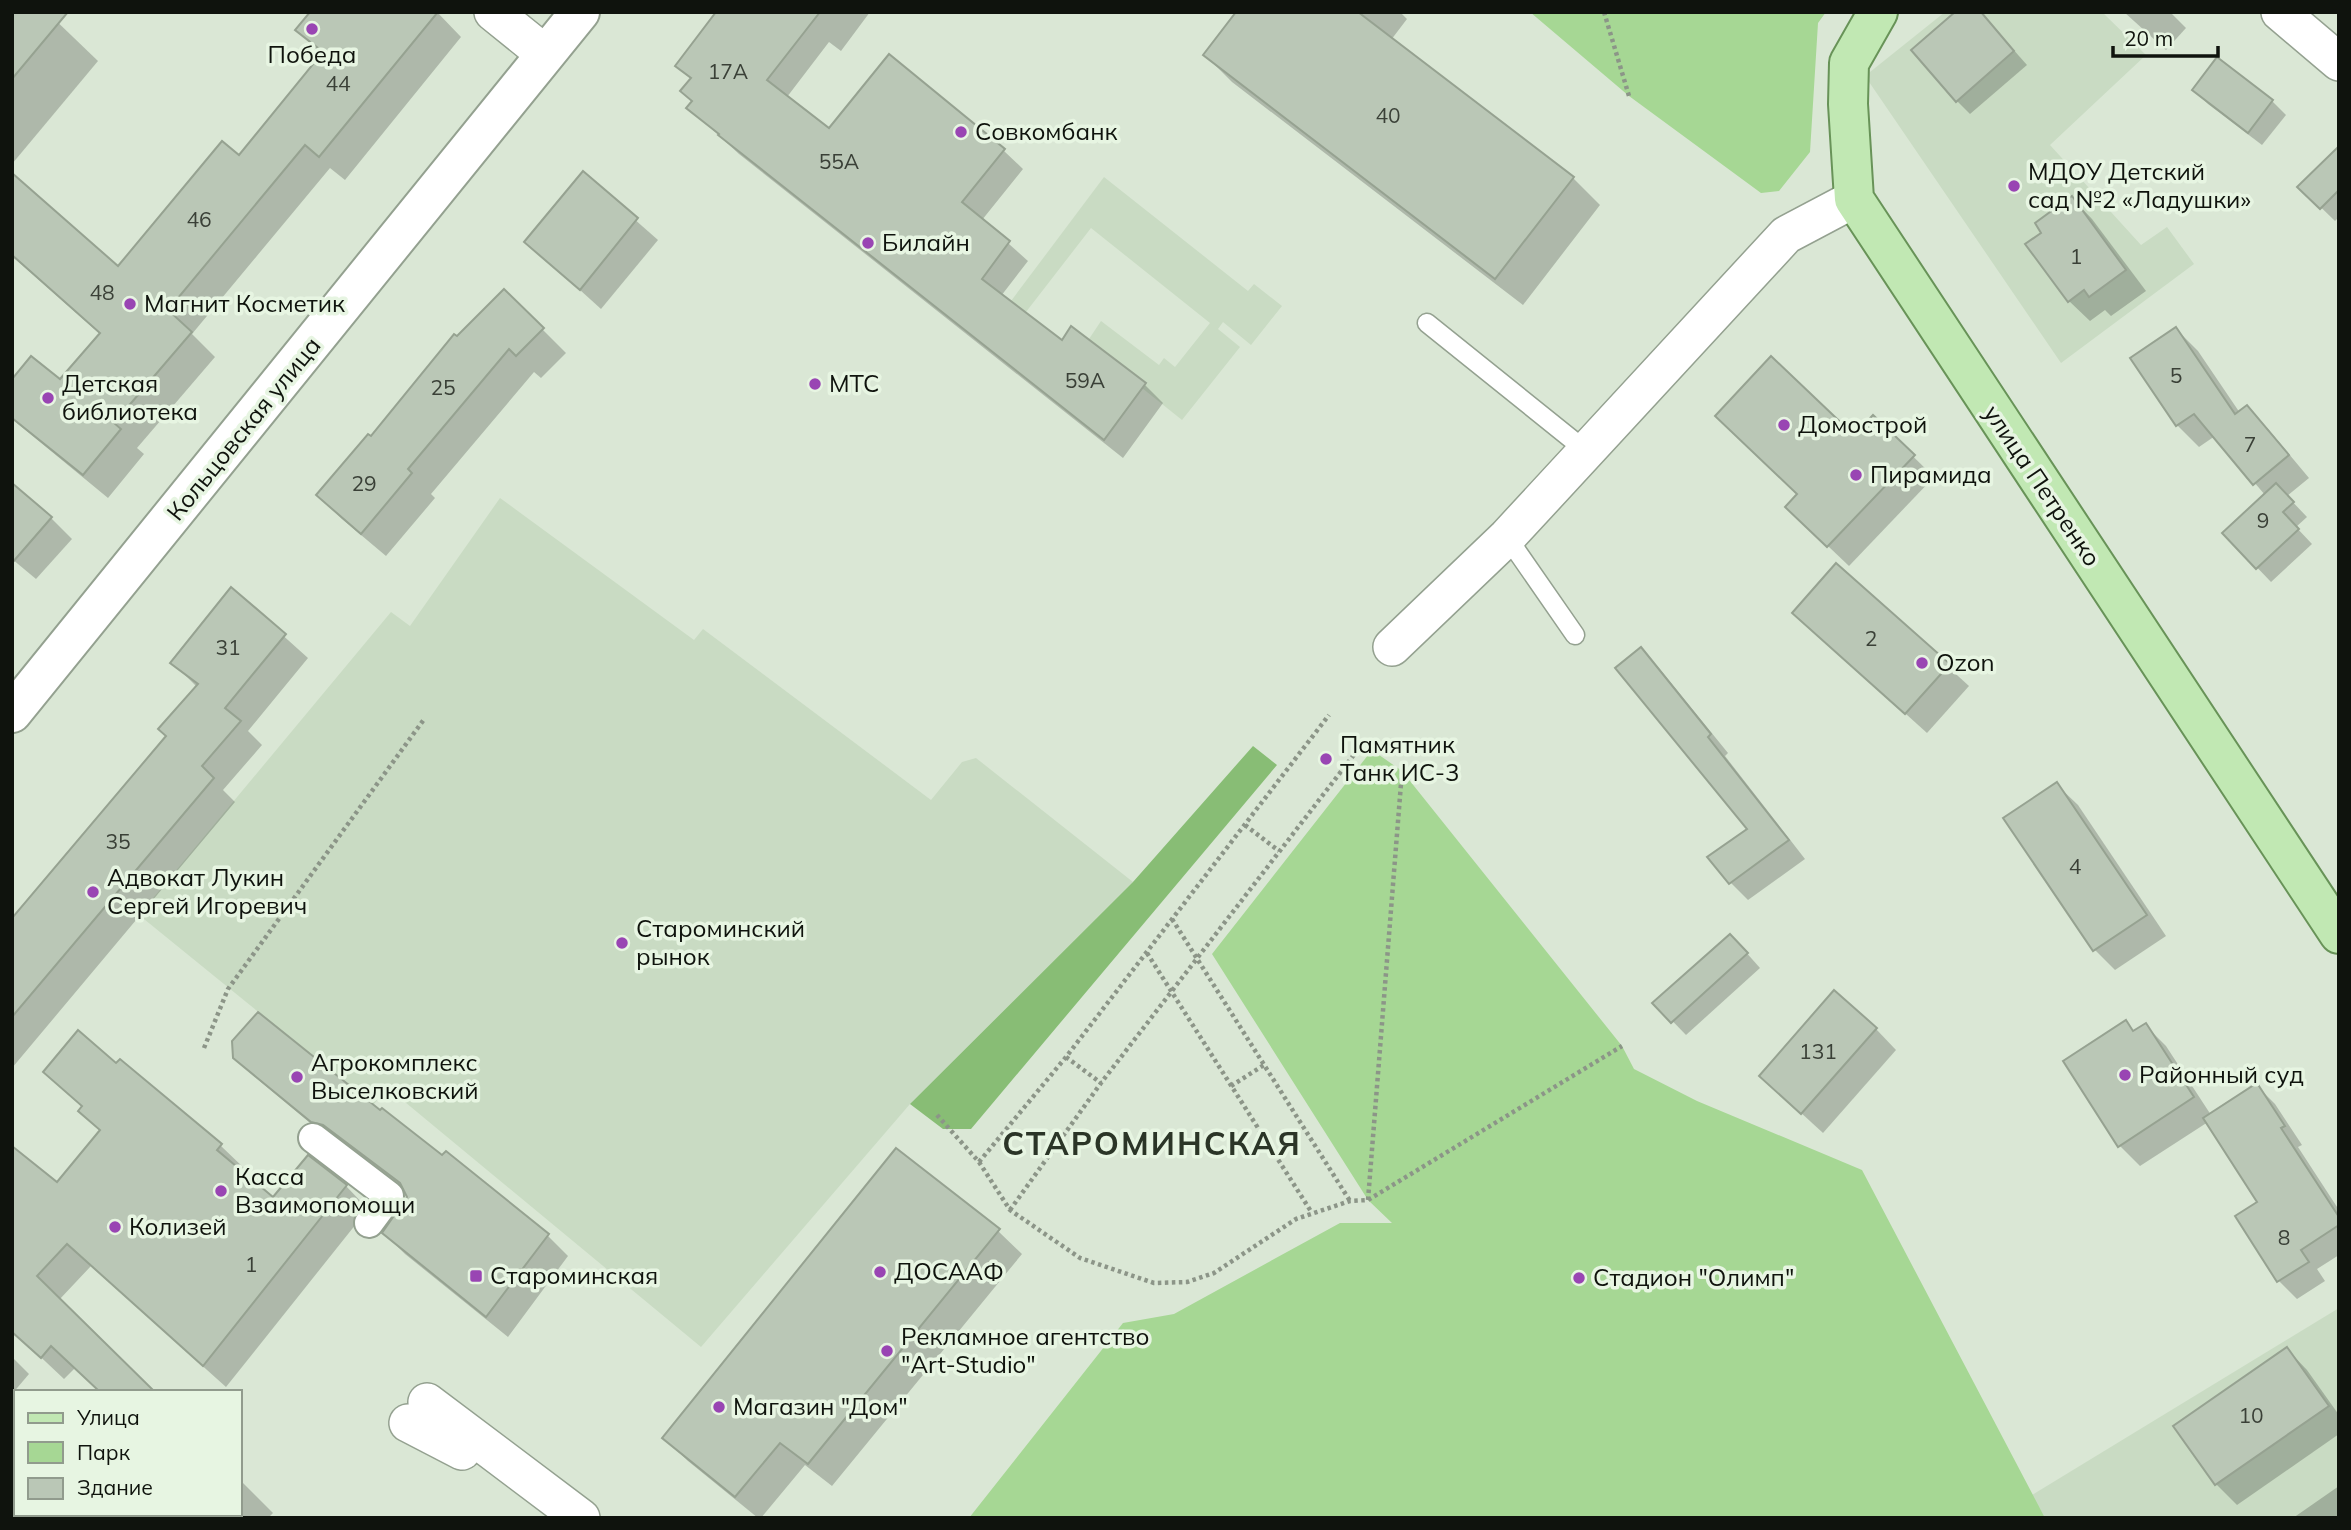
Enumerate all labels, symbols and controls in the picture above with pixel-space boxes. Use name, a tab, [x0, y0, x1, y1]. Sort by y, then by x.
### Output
scale bar	[2113, 14, 2218, 58]
marker: Победа	[304, 21, 320, 37]
text: 20 m	[2124, 25, 2173, 51]
place label: Победа	[268, 39, 356, 69]
house number: 17А	[708, 58, 749, 84]
house number: 44	[325, 70, 351, 96]
house number: 40	[1375, 102, 1401, 128]
place label: Совкомбанк	[975, 116, 1117, 146]
marker: Совкомбанк	[953, 124, 969, 140]
house number: 55А	[819, 148, 860, 174]
place label: МДОУ Детский сад №2 «Ладушки»	[2028, 156, 2251, 214]
marker: МДОУ Детский сад №2 «Ладушки»	[2006, 178, 2022, 194]
house number: 46	[186, 206, 212, 232]
place label: Билайн	[882, 227, 970, 257]
marker: Билайн	[860, 235, 876, 251]
house number: 1	[2070, 243, 2082, 269]
house number: 48	[89, 279, 115, 305]
place label: Магнит Косметик	[144, 288, 345, 318]
marker: Магнит Косметик	[122, 296, 138, 312]
street label: Кольцовская улица	[160, 330, 327, 526]
house number: 5	[2170, 362, 2182, 388]
house number: 59А	[1065, 367, 1106, 393]
place label: Детская библиотека	[62, 368, 198, 426]
place label: МТС	[829, 368, 880, 398]
house number: 25	[430, 374, 456, 400]
marker: МТС	[807, 376, 823, 392]
marker: Детская библиотека	[40, 390, 56, 406]
street label: улица Петренко	[1978, 399, 2108, 572]
place label: Домострой	[1798, 409, 1927, 439]
marker: Домострой	[1776, 417, 1792, 433]
house number: 7	[2244, 431, 2256, 457]
place label: Пирамида	[1870, 459, 1992, 489]
marker: Пирамида	[1848, 467, 1864, 483]
house number: 29	[351, 470, 377, 496]
house number: 9	[2257, 507, 2269, 533]
house number: 2	[1865, 625, 1877, 651]
house number: 31	[215, 634, 241, 660]
place label: Ozon	[1936, 647, 1995, 677]
marker: Ozon	[1914, 655, 1930, 671]
place label: Памятник Танк ИС-3	[1340, 729, 1459, 787]
marker: Памятник Танк ИС-3	[1318, 751, 1334, 767]
house number: 35	[105, 828, 131, 854]
house number: 4	[2069, 853, 2082, 879]
place label: Адвокат Лукин Сергей Игоревич	[107, 862, 307, 920]
marker: Адвокат Лукин Сергей Игоревич	[85, 884, 101, 900]
place label: Староминский рынок	[636, 913, 805, 971]
marker: Староминский рынок	[614, 935, 630, 951]
house number: 131	[1799, 1038, 1837, 1064]
place label: Агрокомплекс Выселковский	[311, 1047, 479, 1105]
place label: Районный суд	[2139, 1059, 2304, 1089]
marker: Районный суд	[2117, 1067, 2133, 1083]
marker: Агрокомплекс Выселковский	[289, 1069, 305, 1085]
district label: СТАРОМИНСКАЯ	[1002, 1123, 1302, 1163]
place label: Касса Взаимопомощи	[235, 1161, 415, 1219]
marker: Касса Взаимопомощи	[213, 1183, 229, 1199]
place label: Колизей	[129, 1211, 226, 1241]
marker: Колизей	[107, 1219, 123, 1235]
house number: 8	[2278, 1224, 2290, 1250]
house number: 1	[245, 1251, 257, 1277]
place label: ДОСААФ	[894, 1256, 1004, 1286]
place label: Староминская	[490, 1260, 658, 1290]
place label: Стадион "Олимп"	[1593, 1262, 1794, 1292]
marker: ДОСААФ	[872, 1264, 888, 1280]
marker: Староминская	[468, 1268, 484, 1284]
marker: Стадион "Олимп"	[1571, 1270, 1587, 1286]
place label: Рекламное агентство "Art-Studio"	[901, 1321, 1149, 1379]
marker: Рекламное агентство "Art-Studio"	[879, 1343, 895, 1359]
legend	[14, 1390, 242, 1516]
place label: Магазин "Дом"	[733, 1391, 908, 1421]
marker: Магазин "Дом"	[711, 1399, 727, 1415]
house number: 10	[2238, 1402, 2264, 1428]
text: Улица	[76, 1404, 140, 1430]
text: Парк	[77, 1439, 131, 1465]
text: Здание	[77, 1474, 153, 1500]

